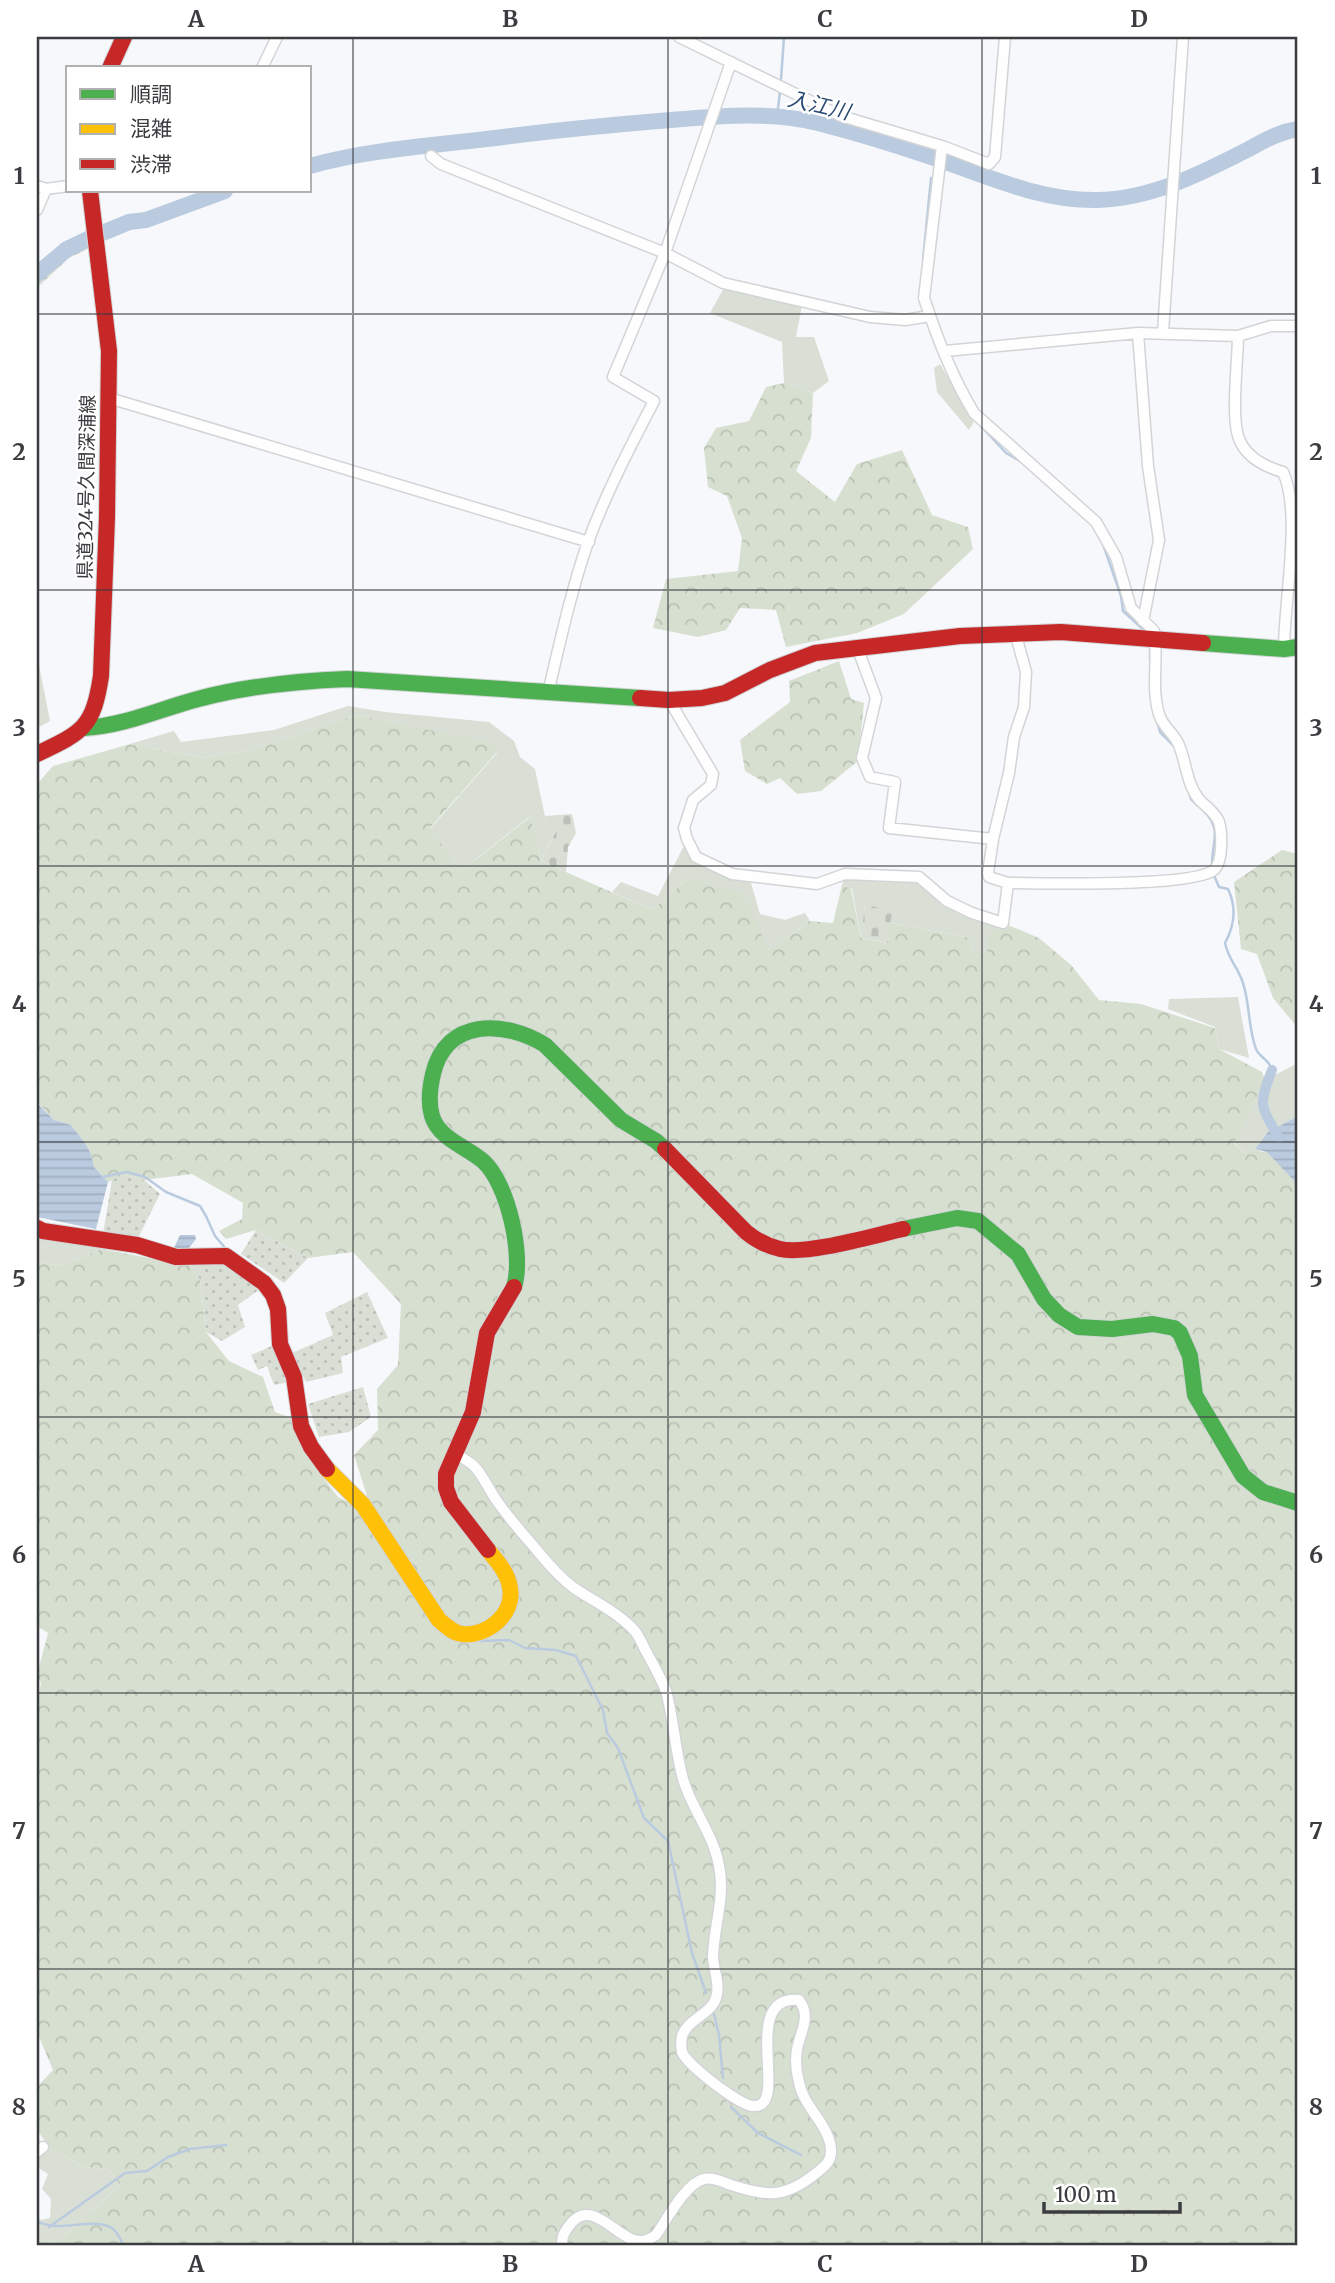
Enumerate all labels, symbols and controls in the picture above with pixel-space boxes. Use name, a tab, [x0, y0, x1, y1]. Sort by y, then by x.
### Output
text: A	[187, 4, 205, 33]
text: B	[502, 4, 518, 33]
text: C	[817, 4, 833, 33]
text: D	[1130, 4, 1148, 33]
legend	[66, 66, 312, 192]
text: 順調	[130, 81, 172, 108]
water label: 入江川	[785, 85, 855, 126]
text: 混雑	[130, 115, 172, 142]
text: 渋滞	[130, 151, 172, 178]
text: 1	[14, 161, 25, 190]
text: 1	[1311, 161, 1322, 190]
street label: 県道324号久間深浦線	[72, 394, 100, 580]
text: 2	[12, 437, 26, 466]
text: 2	[1309, 437, 1323, 466]
text: 3	[12, 713, 26, 742]
text: 3	[1309, 713, 1323, 742]
text: 4	[12, 989, 27, 1018]
text: 4	[1309, 989, 1324, 1018]
text: 5	[12, 1264, 26, 1293]
text: 5	[1309, 1264, 1323, 1293]
text: 6	[12, 1540, 26, 1569]
text: 6	[1309, 1540, 1323, 1569]
text: 7	[12, 1816, 26, 1845]
text: 7	[1309, 1816, 1323, 1845]
text: 8	[12, 2092, 26, 2121]
text: 8	[1309, 2092, 1323, 2121]
scale bar	[1044, 2171, 1181, 2215]
text: 100 m	[1055, 2181, 1117, 2208]
text: A	[187, 2249, 205, 2278]
text: B	[502, 2249, 518, 2278]
text: C	[817, 2249, 833, 2278]
text: D	[1130, 2249, 1148, 2278]

